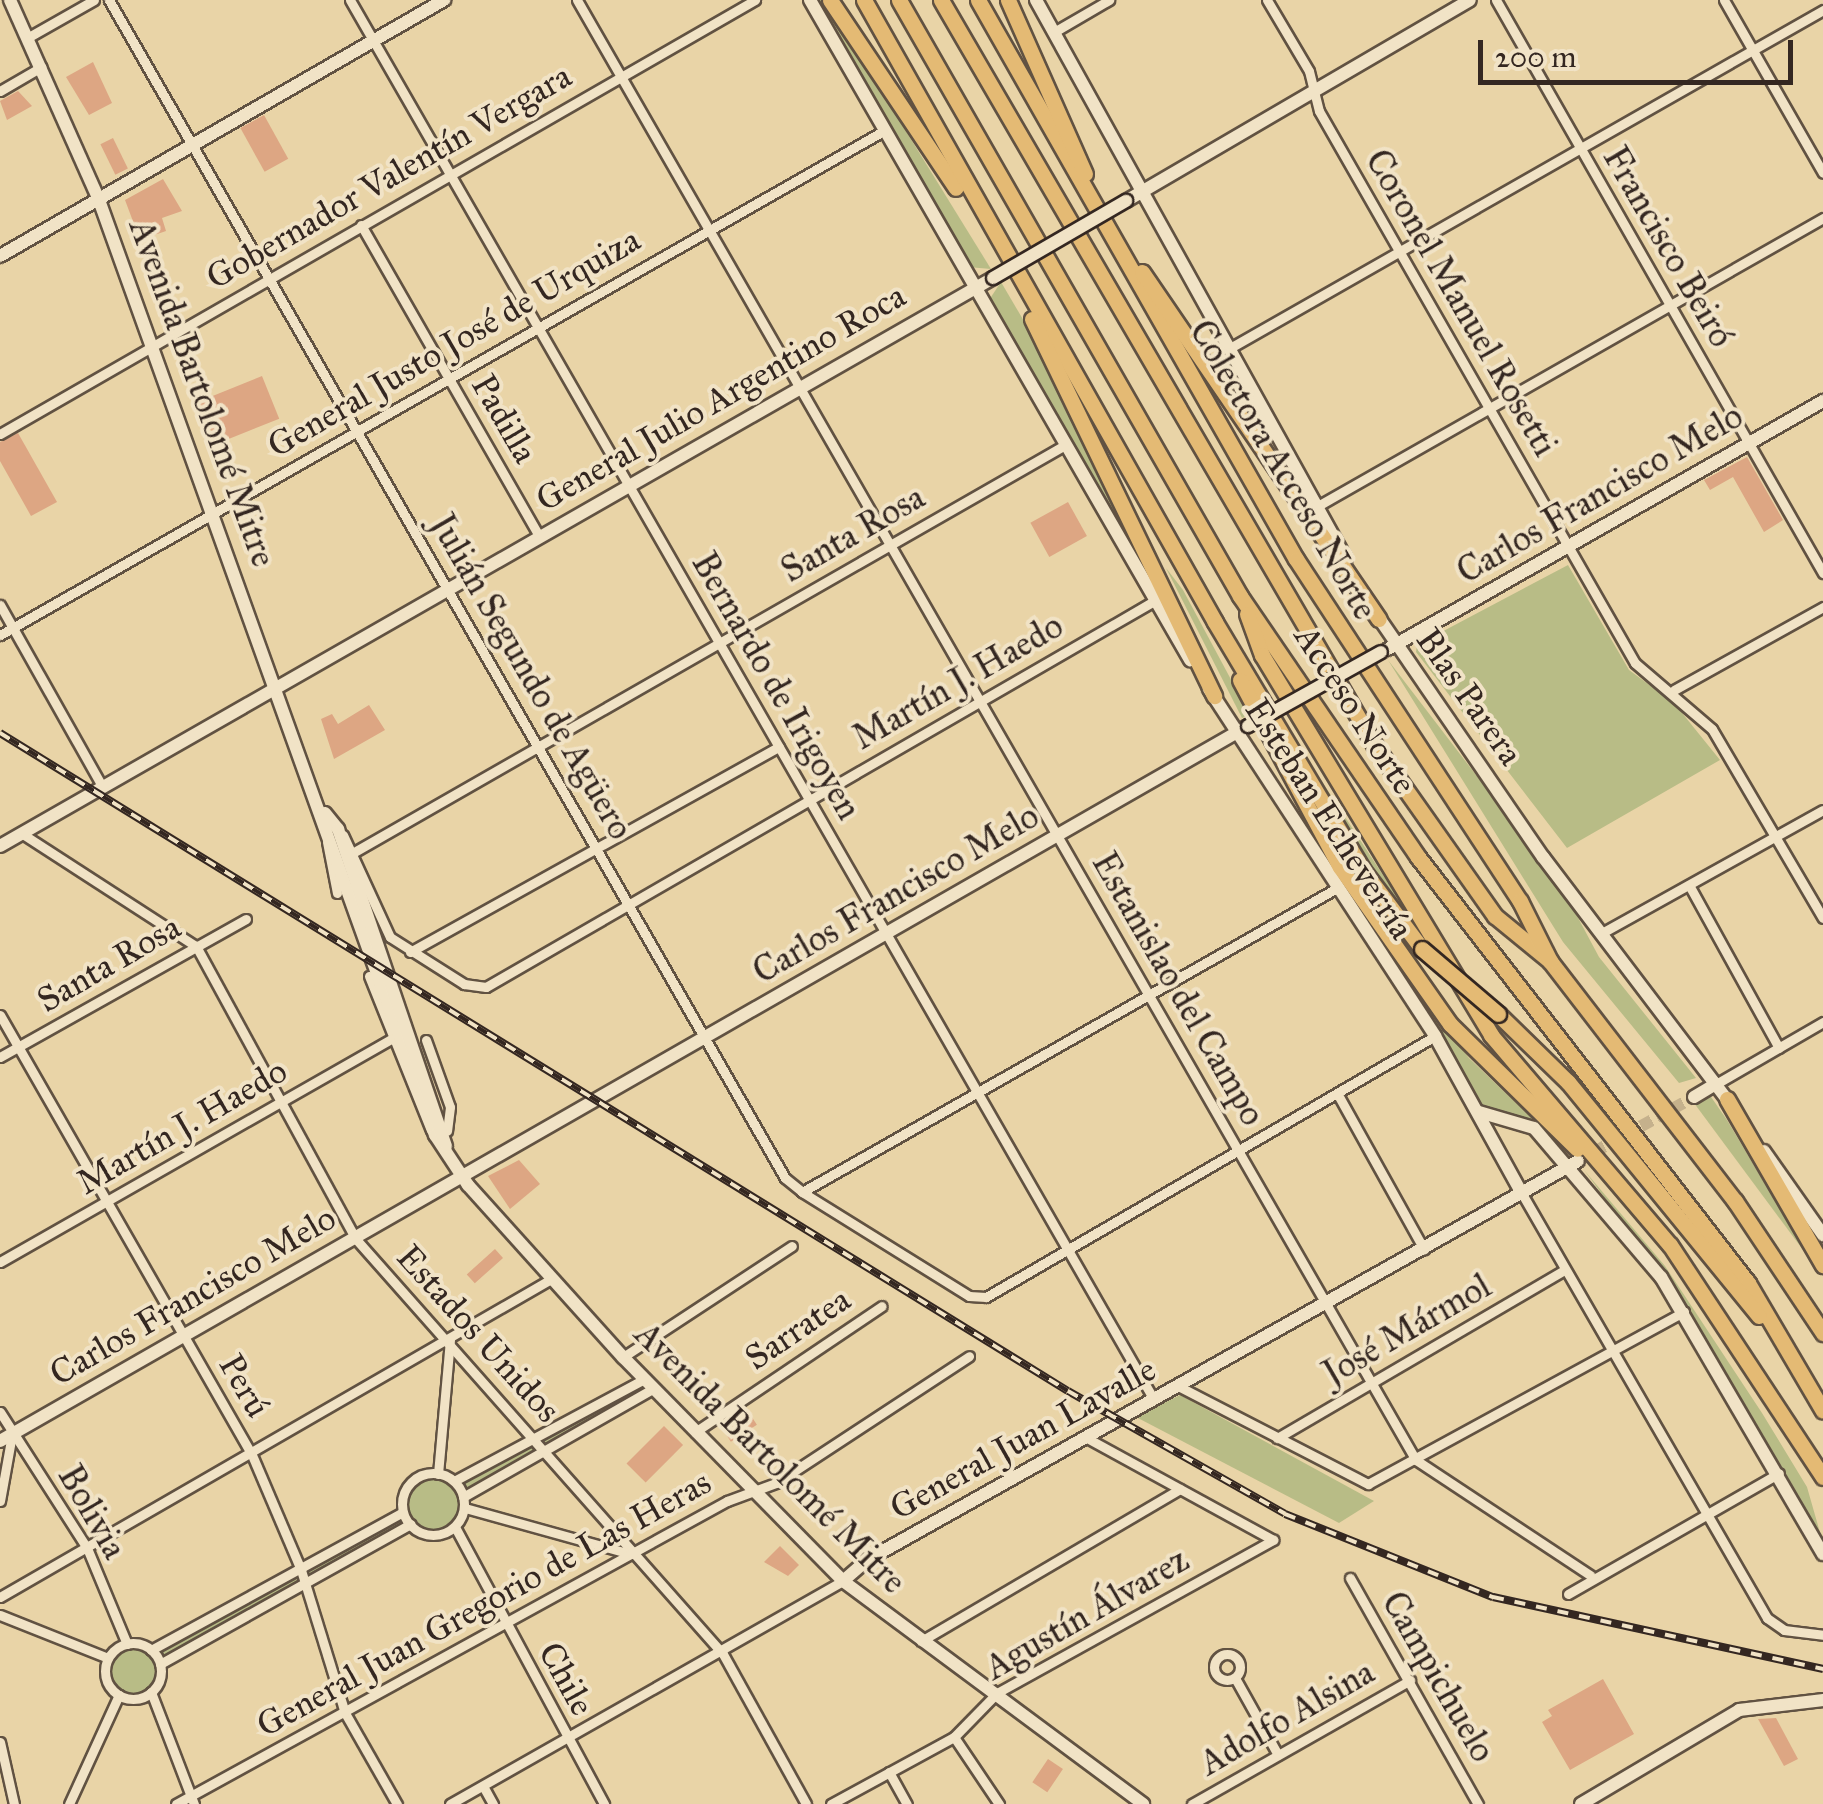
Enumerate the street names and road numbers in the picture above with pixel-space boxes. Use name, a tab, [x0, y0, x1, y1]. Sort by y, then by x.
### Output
street label: Gobernador Valentín Vergara	[199, 55, 579, 299]
street label: Francisco Beiró	[1594, 139, 1742, 355]
street label: Coronel Manuel Rosetti	[1356, 142, 1566, 464]
street label: Avenida Bartolomé Mitre	[120, 214, 284, 572]
street label: General Justo José de Urquiza	[260, 219, 648, 467]
street label: General Julio Argentino Roca	[529, 275, 913, 521]
street label: Colectora Acceso Norte	[1180, 313, 1386, 627]
street label: Padilla	[462, 367, 546, 471]
street label: Carlos Francisco Melo	[1450, 395, 1750, 593]
street label: Santa Rosa	[774, 476, 932, 592]
street label: Julián Segundo de Agüero	[421, 507, 641, 847]
street label: Bernardo de Irigoyen	[682, 545, 870, 827]
street label: Martín J. Haedo	[845, 605, 1071, 759]
street label: Acceso Norte	[1285, 618, 1425, 802]
street label: Blas Parera	[1407, 621, 1531, 773]
street label: Esteban Echeverría	[1236, 691, 1422, 947]
street label: Carlos Francisco Melo	[746, 795, 1046, 993]
street label: Estanislao del Campo	[1083, 845, 1273, 1133]
street label: Santa Rosa	[30, 906, 188, 1022]
street label: Martín J. Haedo	[69, 1050, 295, 1204]
street label: Carlos Francisco Melo	[43, 1197, 343, 1395]
street label: Estados Unidos	[387, 1237, 569, 1431]
street label: José Mármol	[1316, 1265, 1498, 1395]
street label: Sarratea	[737, 1279, 859, 1379]
street label: Avenida Bartolomé Mitre	[626, 1314, 914, 1602]
street label: Perú	[209, 1347, 279, 1425]
street label: General Juan Lavalle	[883, 1349, 1163, 1529]
street label: Bolivia	[49, 1458, 135, 1566]
street label: General Juan Gregorio de Las Heras	[250, 1461, 718, 1747]
street label: Agustín Álvarez	[978, 1539, 1196, 1689]
street label: Campichuelo	[1372, 1584, 1504, 1770]
street label: Chile	[529, 1635, 603, 1723]
street label: Adolfo Alsina	[1192, 1651, 1382, 1785]

